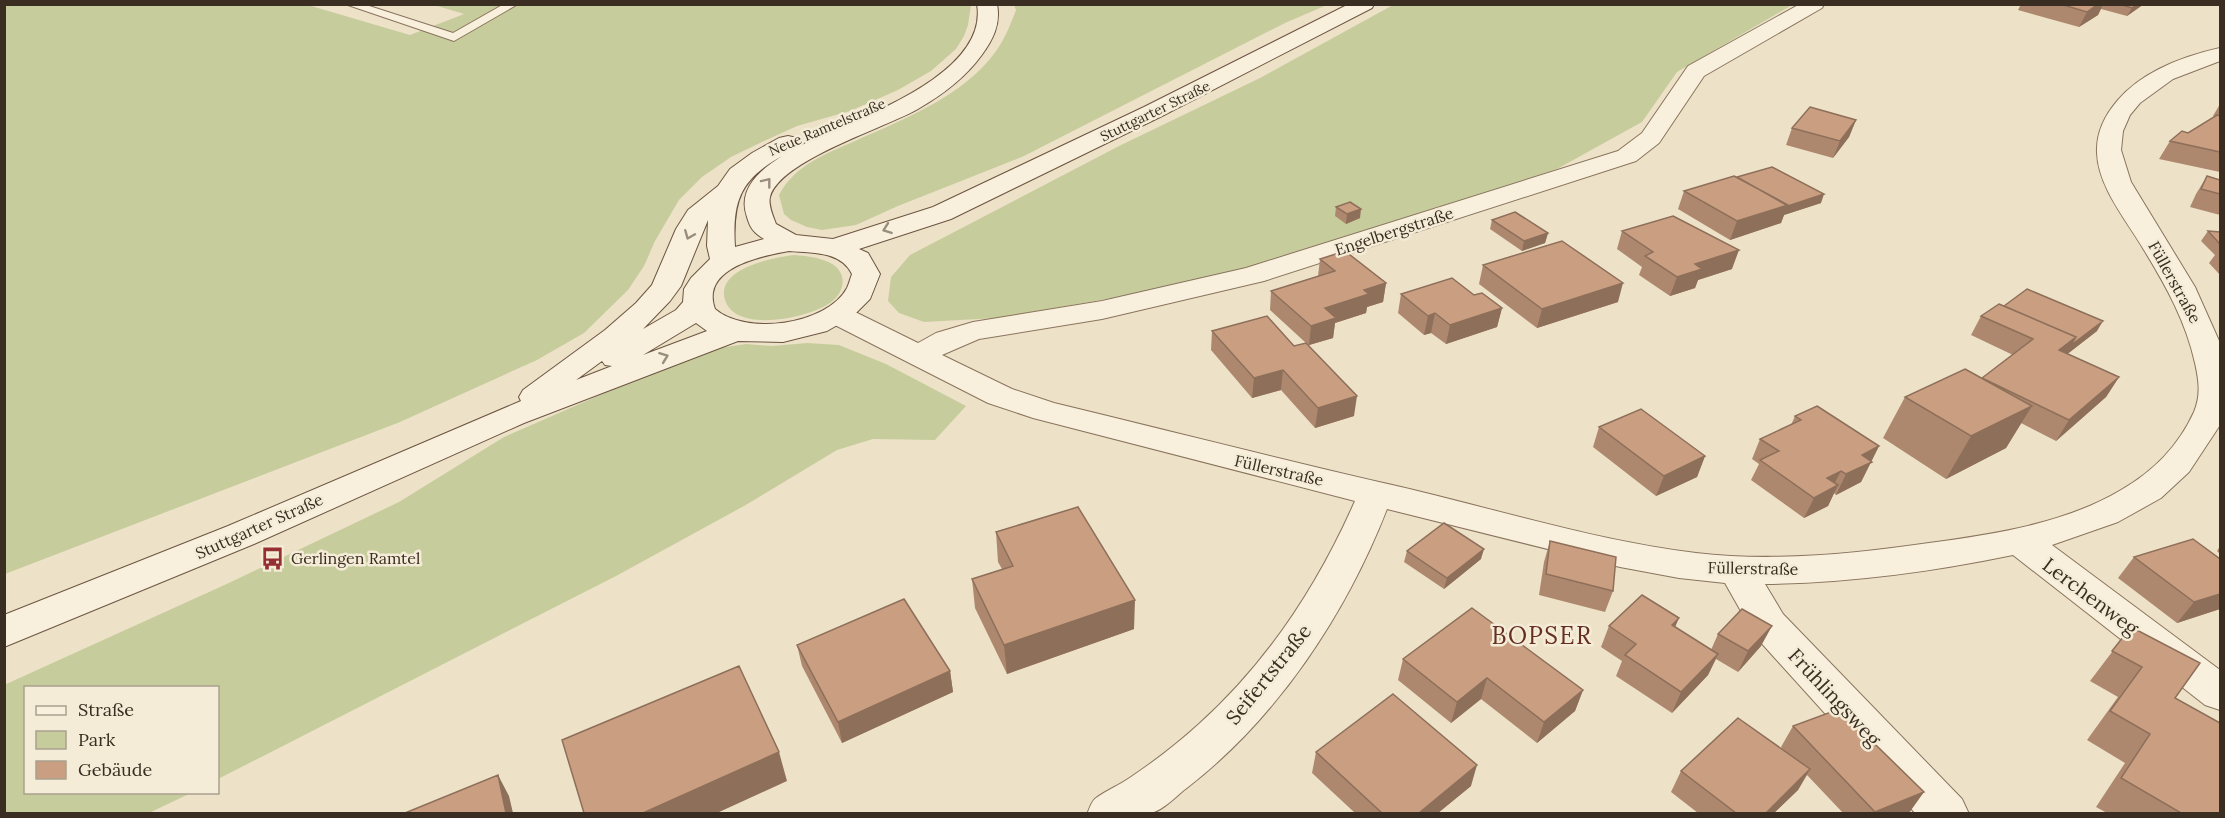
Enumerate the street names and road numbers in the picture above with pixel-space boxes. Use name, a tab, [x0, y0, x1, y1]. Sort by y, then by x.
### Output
street label: Stuttgarter Straße	[1097, 76, 1213, 145]
street label: Neue Ramtelstraße	[766, 94, 889, 160]
street label: Engelbergstraße	[1332, 202, 1456, 260]
street label: Füllerstraße	[2144, 237, 2206, 327]
street label: Füllerstraße	[1233, 450, 1326, 490]
street label: Stuttgarter Straße	[192, 489, 326, 563]
street label: Lerchenweg	[2038, 552, 2145, 641]
street label: Füllerstraße	[1707, 557, 1799, 579]
street label: Seifertstraße	[1220, 619, 1316, 729]
street label: Frühlingsweg	[1783, 643, 1887, 752]

